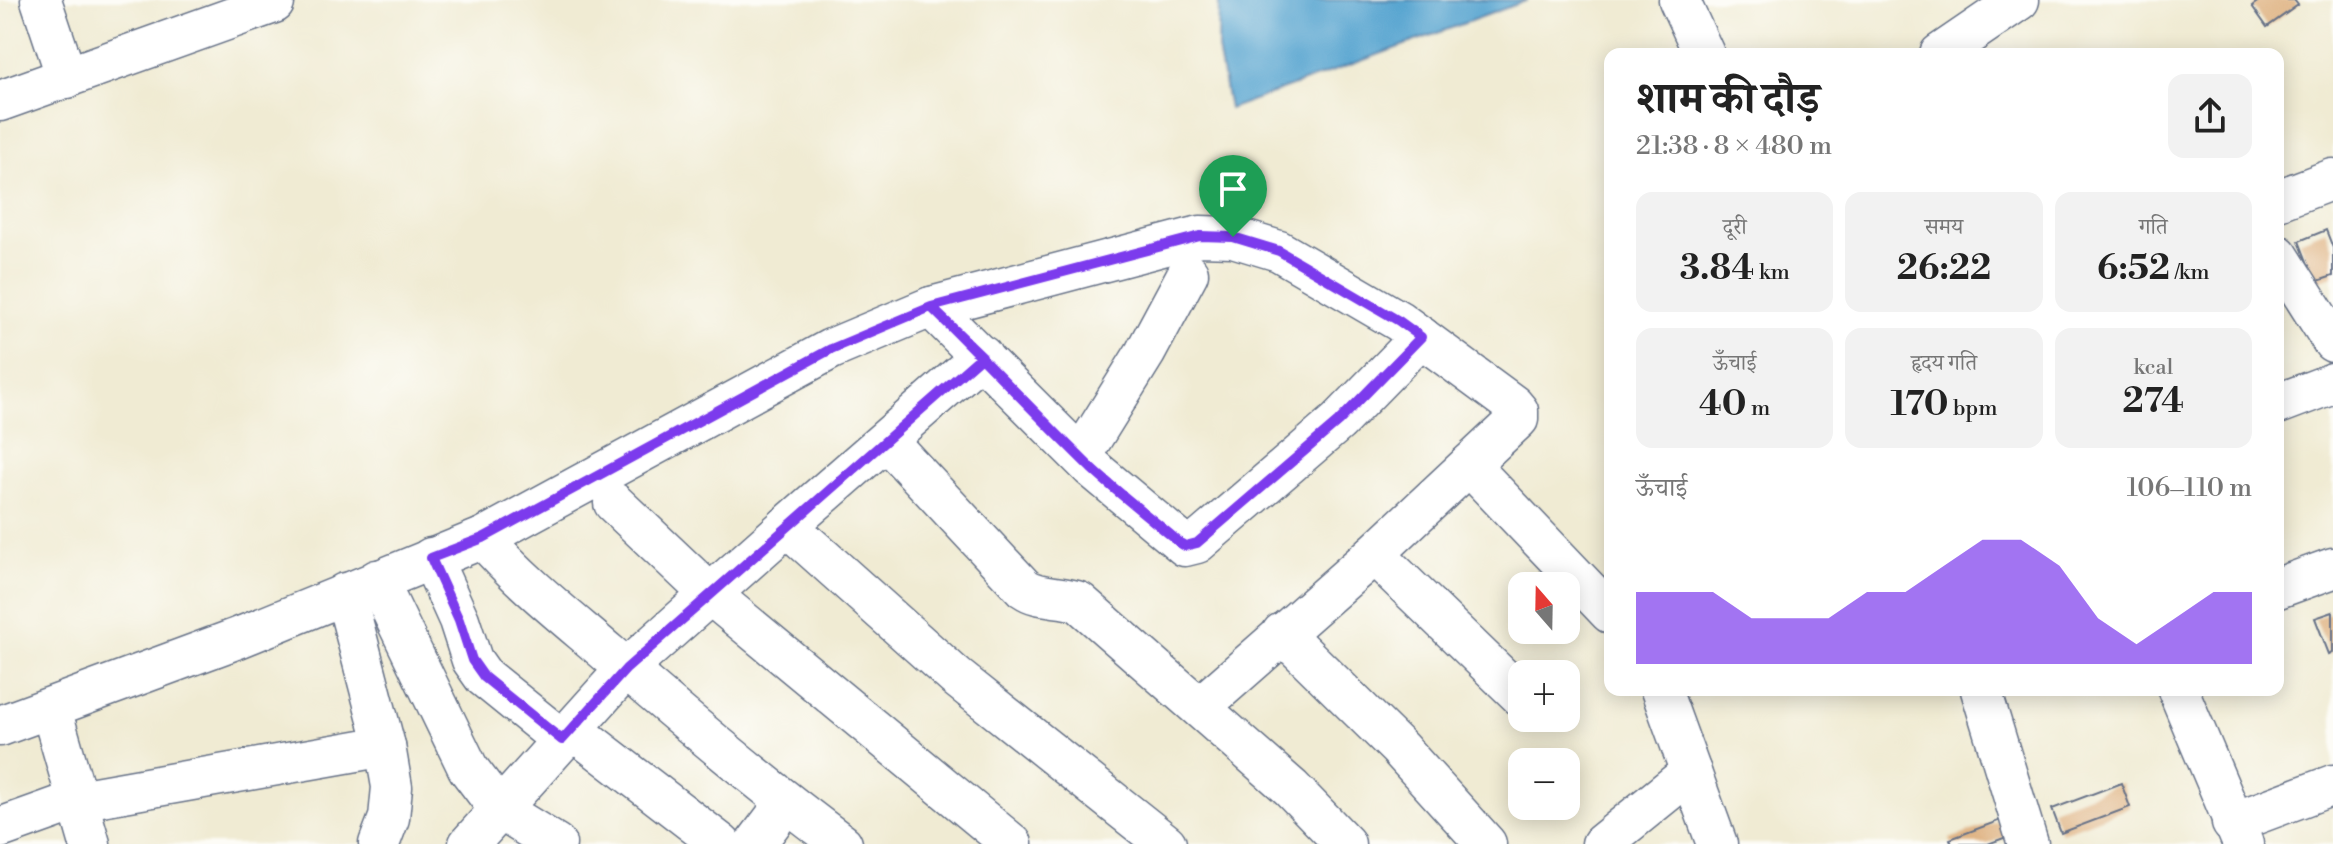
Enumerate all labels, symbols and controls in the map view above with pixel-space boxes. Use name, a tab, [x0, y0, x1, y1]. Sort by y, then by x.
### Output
text: शाम की दौड़	[1636, 72, 1820, 127]
button: share	[2168, 74, 2252, 158]
text: 21:38 · 8 × 480 m	[1636, 130, 1832, 162]
pin	[1199, 155, 1267, 237]
icon: arrive	[1211, 167, 1255, 211]
text: दूरी	[1723, 214, 1747, 241]
text: समय	[1925, 214, 1963, 241]
text: गति	[2139, 214, 2168, 241]
text: 3.84	[1680, 248, 1754, 290]
text: 26:22	[1897, 248, 1991, 290]
text: 6:52	[2097, 248, 2170, 290]
text: km	[1754, 259, 1790, 286]
text: /km	[2170, 259, 2210, 286]
text: ऊँचाई	[1713, 350, 1756, 377]
text: हृदय गति	[1911, 350, 1977, 377]
text: kcal	[2133, 354, 2173, 381]
text: 274	[2122, 381, 2184, 423]
text: 40	[1699, 384, 1747, 426]
text: 170	[1890, 384, 1949, 426]
text: m	[1747, 395, 1770, 422]
text: bpm	[1949, 395, 1998, 422]
text: ऊँचाई	[1636, 472, 1687, 504]
text: 106–110 m	[2127, 472, 2252, 504]
north arrow	[1508, 572, 1580, 644]
map controls	[1508, 572, 1580, 820]
button: +	[1508, 660, 1580, 732]
button: −	[1508, 748, 1580, 820]

